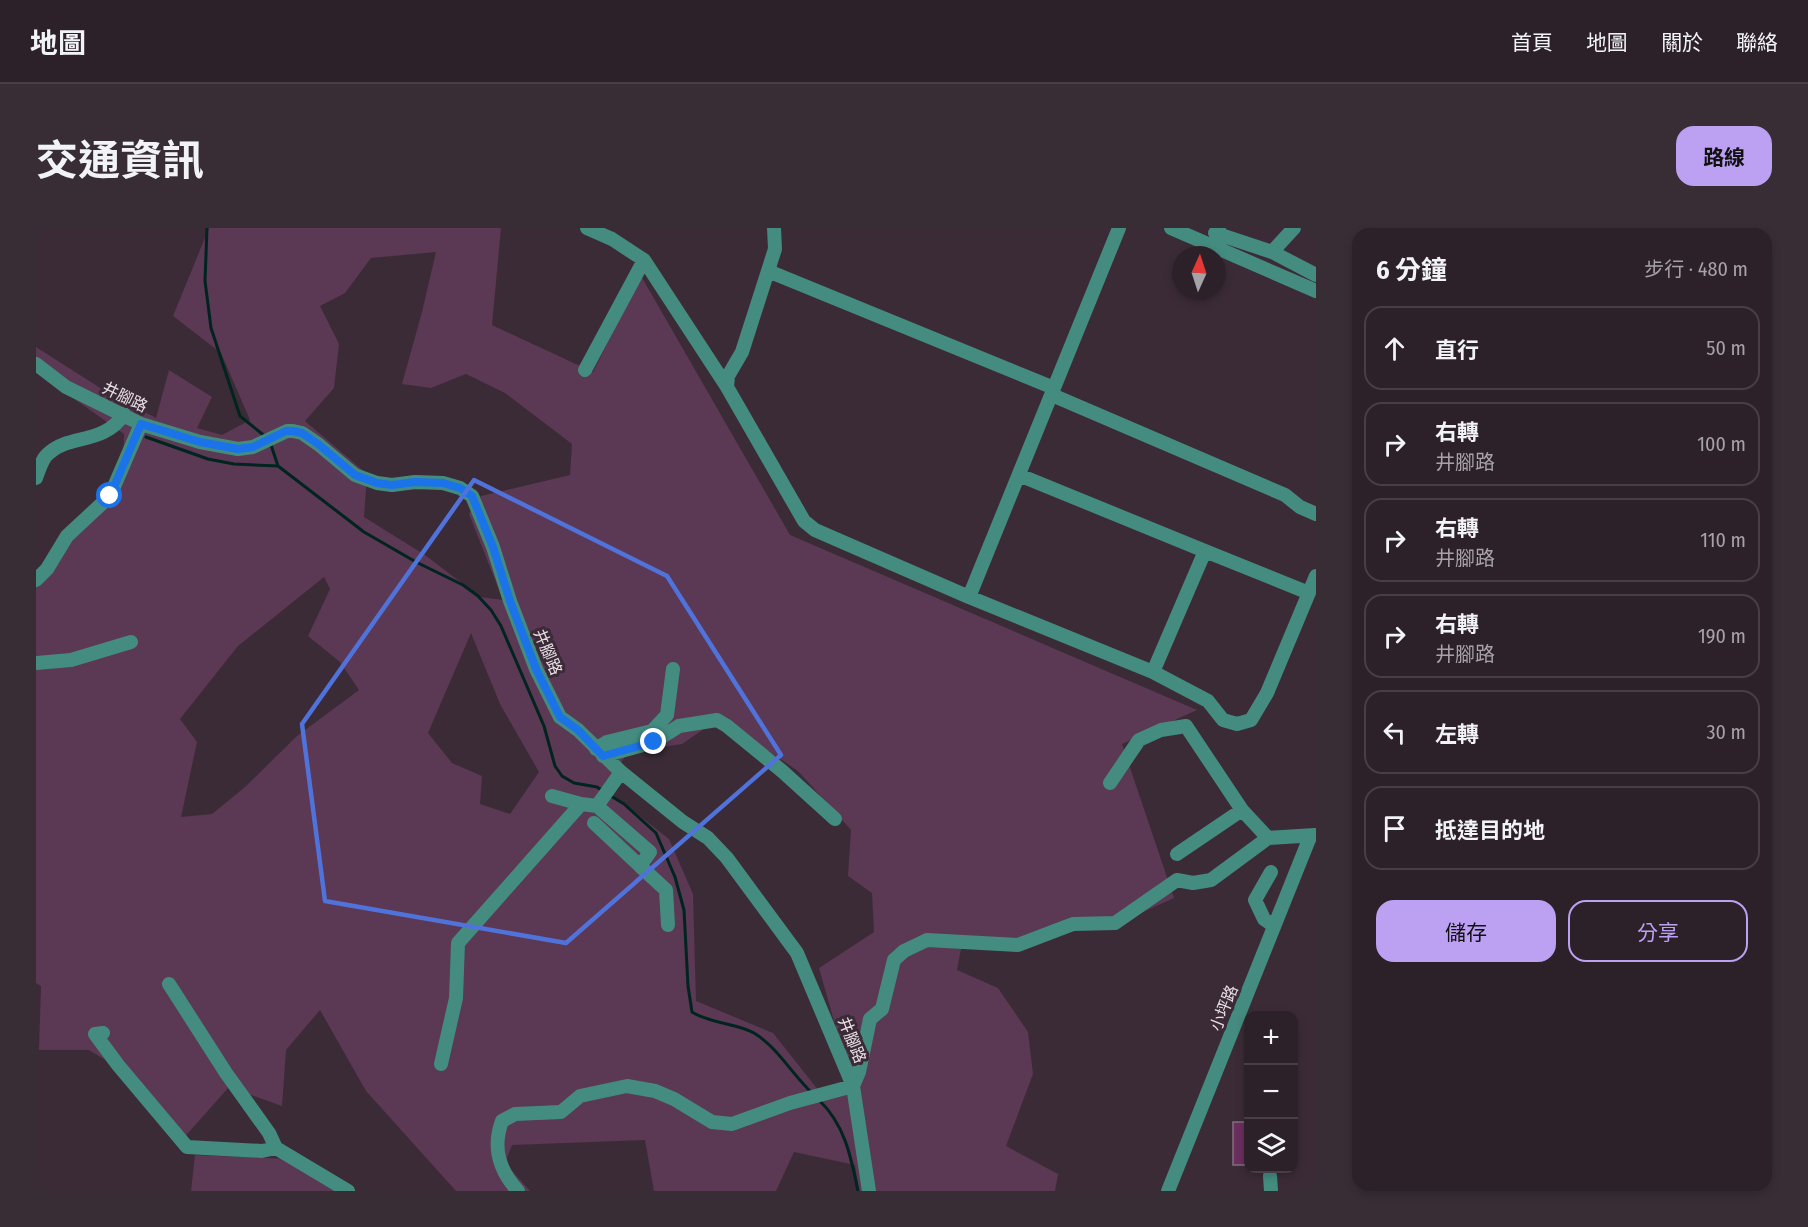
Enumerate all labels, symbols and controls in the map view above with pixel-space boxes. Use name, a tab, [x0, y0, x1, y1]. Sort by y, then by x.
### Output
text: 地圖	[30, 27, 86, 60]
text: 首頁	[1511, 30, 1553, 56]
text: 地圖	[1586, 30, 1628, 56]
text: 關於	[1661, 30, 1703, 56]
text: 聯絡	[1736, 30, 1778, 56]
button: 路線	[1676, 126, 1772, 186]
text: 交通資訊	[36, 136, 204, 186]
north arrow	[1172, 246, 1226, 300]
text: 6 分鐘	[1376, 255, 1447, 286]
text: 步行 · 480 m	[1644, 257, 1748, 281]
icon: ahead	[1378, 332, 1411, 365]
text: 50 m	[1706, 336, 1746, 360]
text: 直行	[1435, 337, 1479, 364]
street label: 井腳路	[99, 378, 151, 416]
text: 右轉	[1435, 419, 1479, 446]
icon: right	[1378, 428, 1411, 461]
text: 100 m	[1697, 432, 1746, 456]
text: 井腳路	[1435, 450, 1495, 474]
route start	[96, 482, 122, 508]
text: 右轉	[1435, 515, 1479, 542]
icon: right	[1378, 524, 1411, 557]
text: 110 m	[1700, 528, 1746, 552]
text: 井腳路	[1435, 546, 1495, 570]
text: 右轉	[1435, 611, 1479, 638]
icon: right	[1378, 620, 1411, 653]
text: 190 m	[1698, 624, 1746, 648]
street label: 井腳路	[530, 626, 566, 678]
text: 井腳路	[1435, 642, 1495, 666]
icon: left	[1378, 716, 1411, 749]
text: 30 m	[1706, 720, 1746, 744]
text: 左轉	[1435, 721, 1479, 748]
route end	[640, 728, 666, 754]
icon: arrive	[1378, 812, 1411, 845]
text: 抵達目的地	[1435, 817, 1545, 844]
button: 儲存	[1376, 900, 1556, 962]
button: 分享	[1568, 900, 1748, 962]
street label: 小坪路	[1206, 982, 1242, 1034]
map controls	[1244, 1011, 1298, 1173]
button: +	[1244, 1011, 1298, 1065]
street label: 井腳路	[834, 1014, 870, 1066]
button: −	[1244, 1065, 1298, 1119]
button: layers	[1244, 1119, 1298, 1173]

